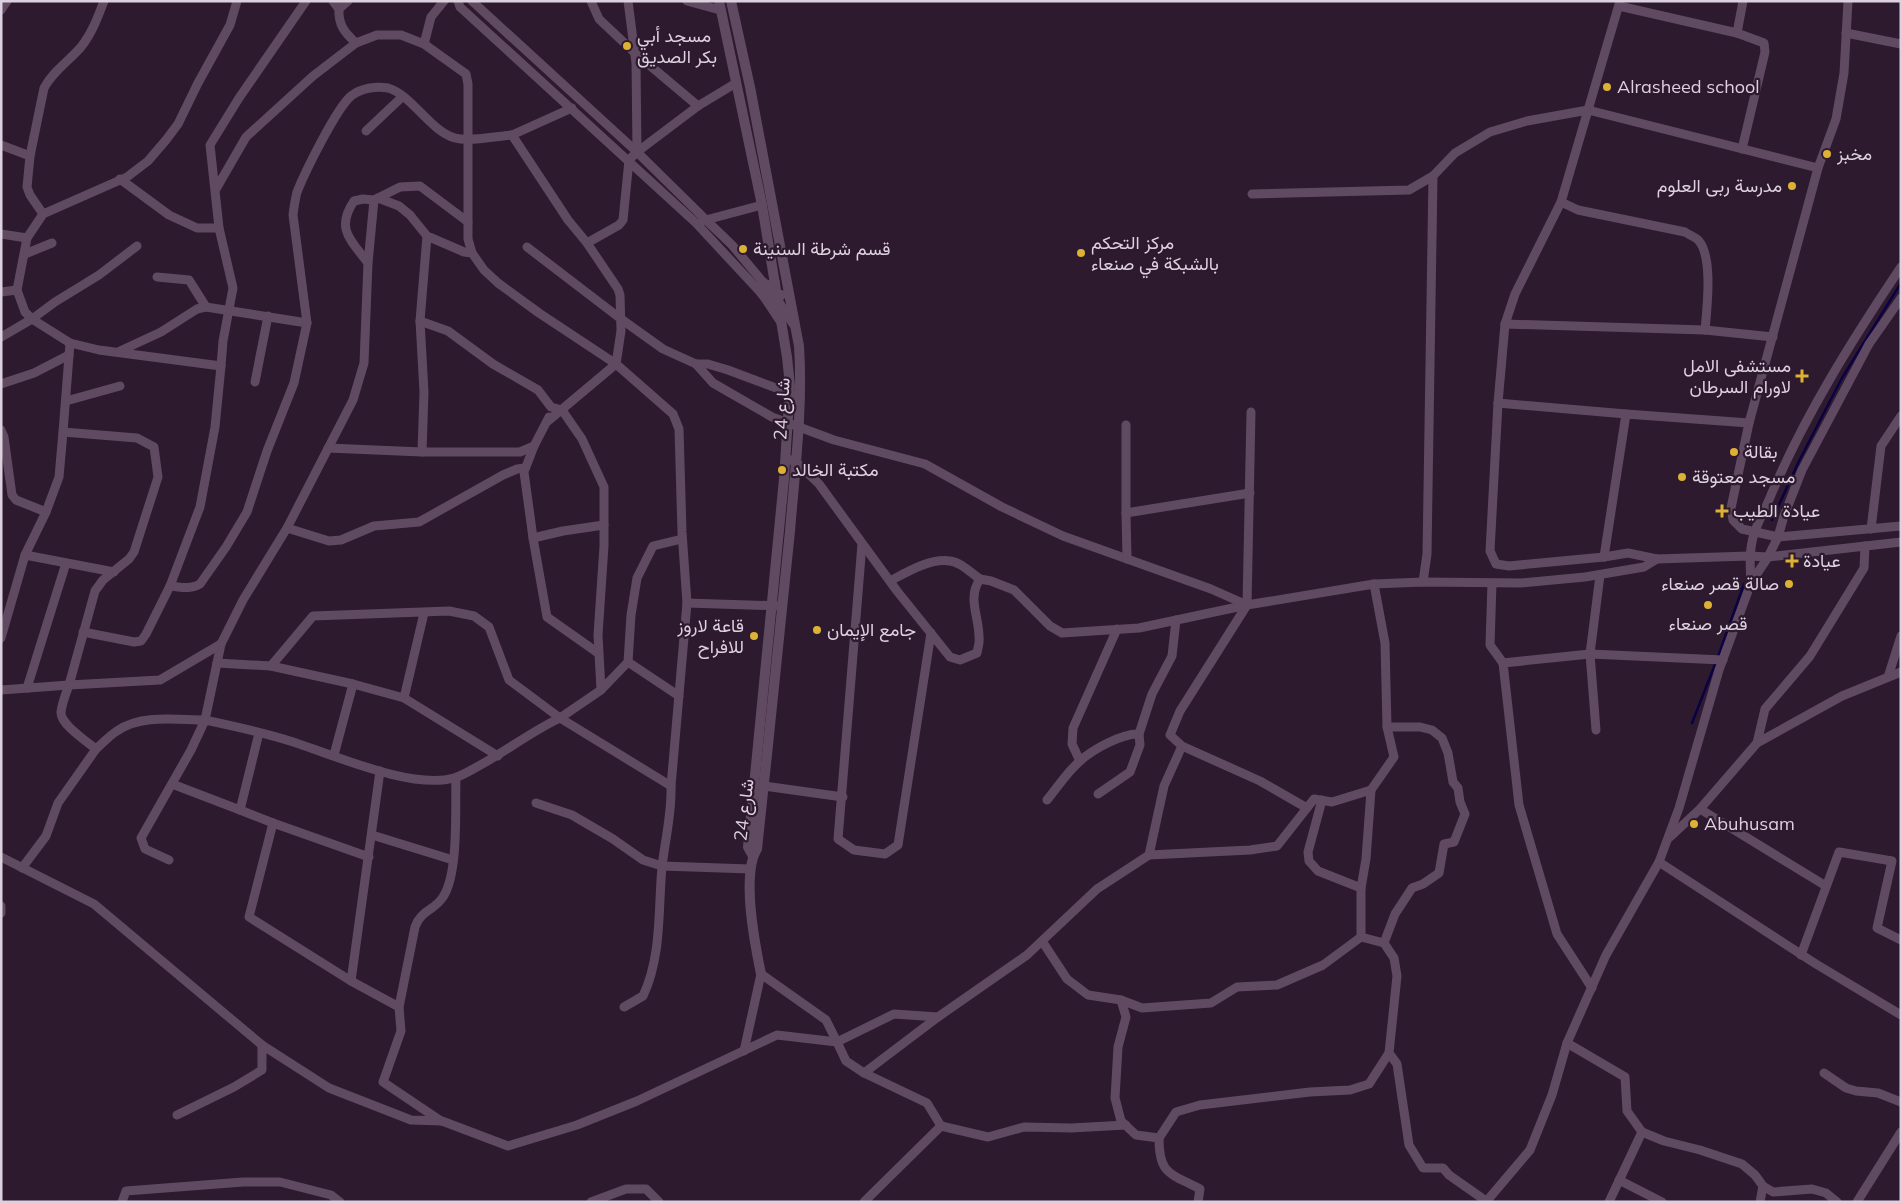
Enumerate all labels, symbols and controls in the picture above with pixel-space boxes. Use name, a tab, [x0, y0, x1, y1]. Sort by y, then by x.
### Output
place label: مسجد أبي بكر الصديق	[637, 24, 717, 68]
marker: مسجد أبي بكر الصديق	[621, 40, 633, 52]
place label: Alrasheed school	[1617, 75, 1760, 98]
marker: Alrasheed school	[1601, 81, 1613, 93]
place label: مخبز	[1836, 142, 1872, 165]
marker: مخبز	[1821, 148, 1833, 160]
place label: مدرسة ربى العلوم	[1657, 174, 1782, 198]
marker: مدرسة ربى العلوم	[1786, 180, 1798, 192]
place label: مركز التحكم بالشبكة في صنعاء	[1091, 231, 1219, 279]
place label: قسم شرطة السنينة	[753, 237, 891, 261]
marker: قسم شرطة السنينة	[737, 243, 749, 255]
marker: مركز التحكم بالشبكة في صنعاء	[1075, 247, 1087, 259]
place label: مستشفى الامل لاورام السرطان	[1683, 354, 1791, 399]
marker: مستشفى الامل لاورام السرطان	[1795, 369, 1809, 383]
street label: شارع 24	[768, 377, 796, 441]
place label: بقالة	[1744, 440, 1778, 463]
marker: بقالة	[1728, 446, 1740, 458]
place label: مكتبة الخالد	[792, 458, 879, 481]
marker: مكتبة الخالد	[776, 464, 788, 476]
place label: مسجد معتوقة	[1692, 465, 1795, 488]
marker: مسجد معتوقة	[1676, 471, 1688, 483]
place label: عيادة الطيب	[1733, 499, 1820, 522]
marker: عيادة الطيب	[1715, 504, 1729, 518]
place label: عيادة	[1803, 549, 1841, 572]
marker: عيادة	[1785, 554, 1799, 568]
place label: صالة قصر صنعاء	[1661, 572, 1779, 595]
marker: صالة قصر صنعاء	[1783, 578, 1795, 590]
marker: قصر صنعاء	[1702, 599, 1714, 611]
place label: قصر صنعاء	[1669, 612, 1747, 635]
place label: قاعة لاروز للافراح	[676, 614, 744, 659]
place label: جامع الإيمان	[827, 618, 916, 642]
marker: جامع الإيمان	[811, 624, 823, 636]
marker: قاعة لاروز للافراح	[748, 630, 760, 642]
street label: شارع 24	[728, 778, 760, 842]
place label: Abuhusam	[1704, 812, 1795, 835]
marker: Abuhusam	[1688, 818, 1700, 830]

